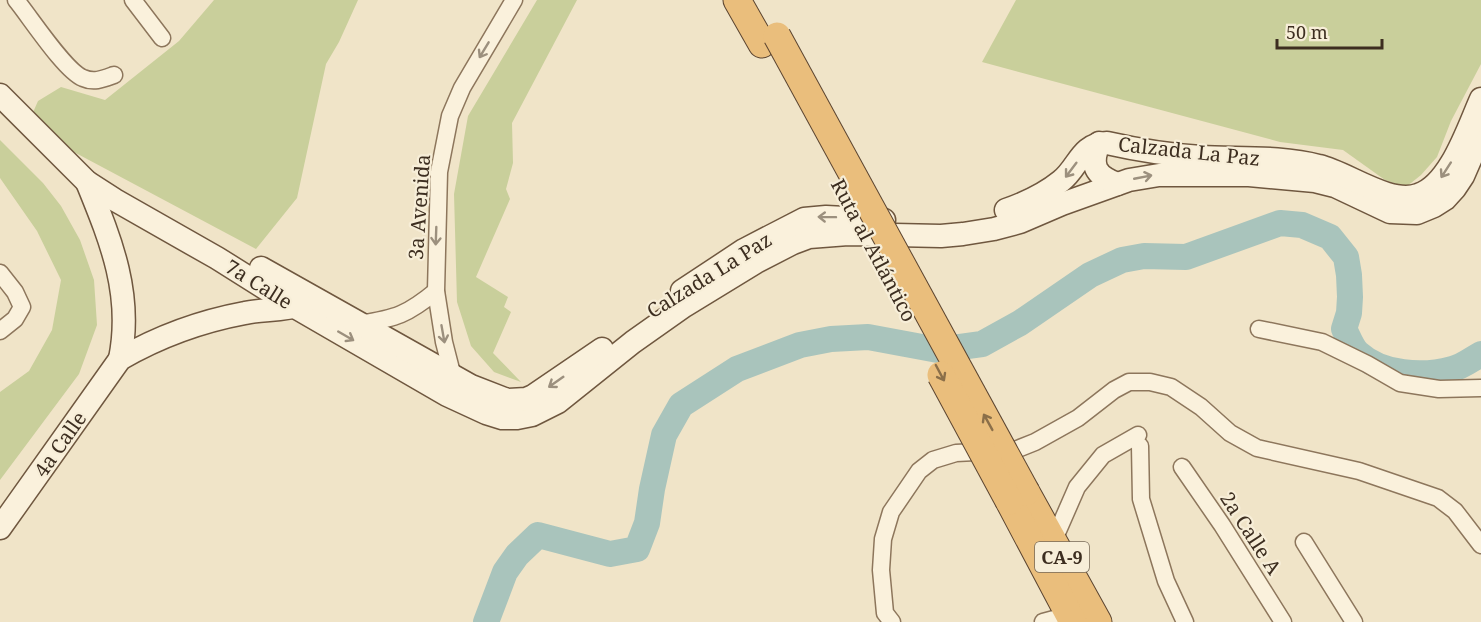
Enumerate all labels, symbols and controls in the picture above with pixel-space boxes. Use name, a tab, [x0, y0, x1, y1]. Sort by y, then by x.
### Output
scale bar	[1277, 12, 1382, 50]
text: 50 m	[1286, 20, 1328, 44]
one-way arrow	[478, 41, 490, 58]
street label: Calzada La Paz	[1117, 130, 1261, 172]
street label: 3a Avenida	[402, 153, 436, 261]
one-way arrow	[1065, 161, 1078, 177]
one-way arrow	[1440, 162, 1452, 178]
one-way arrow	[1133, 172, 1153, 183]
street label: Ruta al Atlántico	[825, 174, 923, 326]
one-way arrow	[818, 212, 838, 223]
one-way arrow	[431, 225, 442, 245]
street label: Calzada La Paz	[641, 226, 777, 324]
street label: 7a Calle	[220, 253, 298, 315]
one-way arrow	[438, 324, 449, 343]
one-way arrow	[337, 331, 354, 343]
one-way arrow	[934, 364, 946, 382]
one-way arrow	[548, 376, 565, 388]
street label: 4a Calle	[28, 406, 92, 482]
one-way arrow	[982, 414, 993, 432]
street label: 2a Calle A	[1214, 486, 1288, 580]
road number: CA-9	[1035, 542, 1089, 572]

